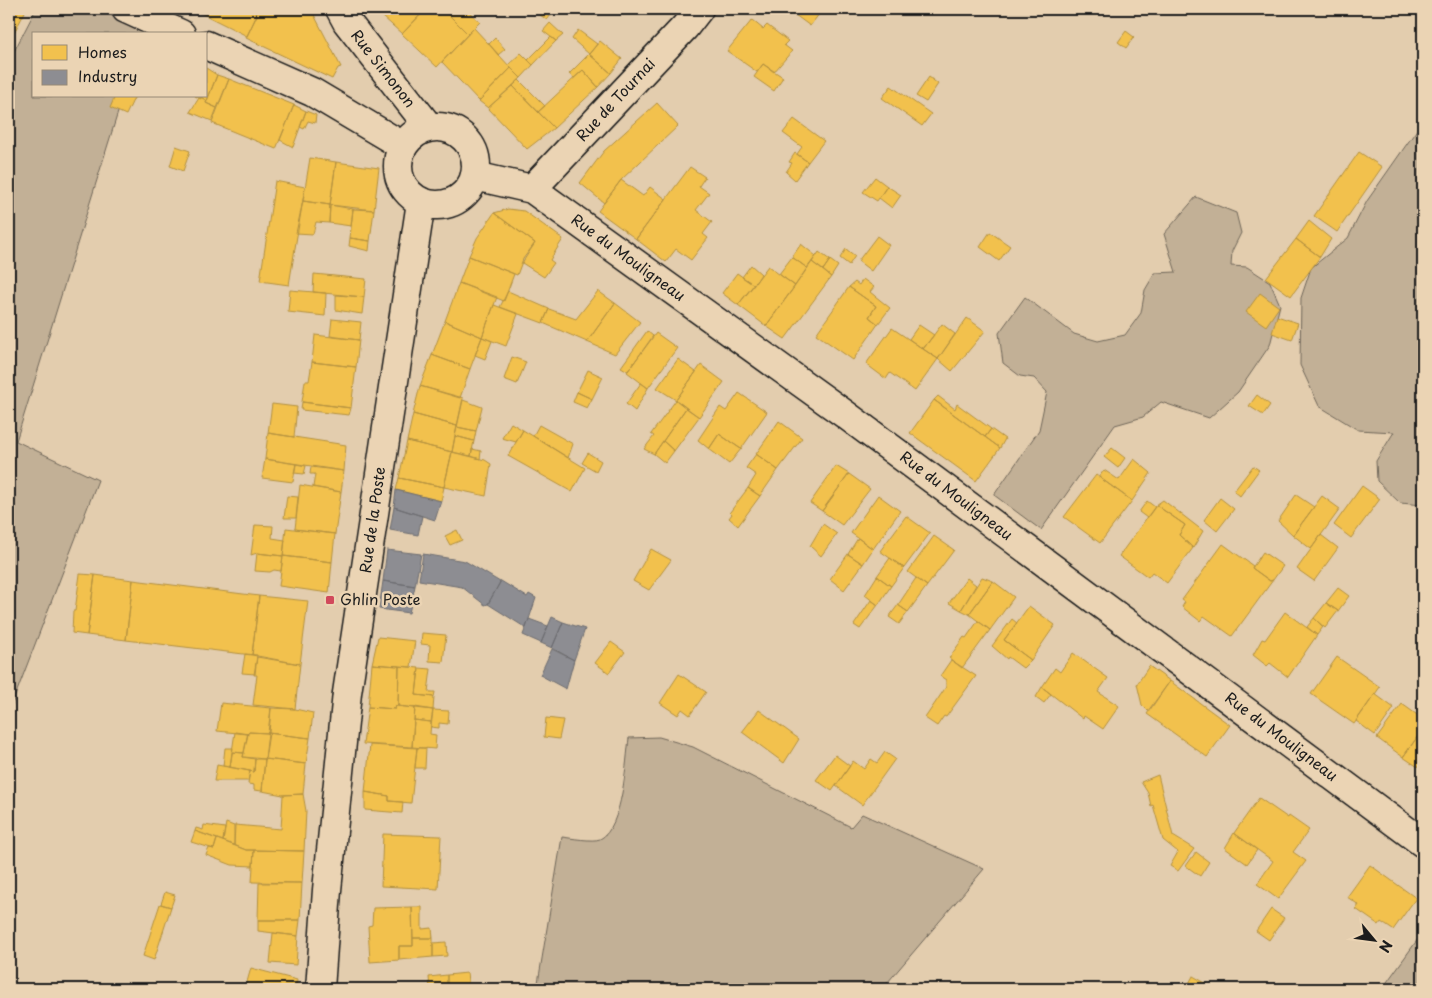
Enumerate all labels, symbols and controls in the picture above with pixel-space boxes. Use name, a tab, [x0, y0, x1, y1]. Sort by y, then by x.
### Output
street label: Rue Simonon	[346, 24, 422, 112]
legend	[32, 32, 208, 98]
text: Homes	[78, 40, 127, 63]
street label: Rue de Tournai	[570, 52, 660, 146]
text: Industry	[78, 64, 137, 87]
street label: Rue du Mouligneau	[567, 207, 691, 306]
street label: Rue du Mouligneau	[896, 445, 1018, 545]
street label: Rue de la Poste	[353, 465, 390, 575]
place label: Ghlin Poste	[340, 587, 421, 610]
marker: Ghlin Poste	[324, 594, 336, 606]
street label: Rue du Mouligneau	[1221, 686, 1343, 786]
north arrow	[1350, 916, 1400, 966]
text: N	[1374, 937, 1398, 956]

